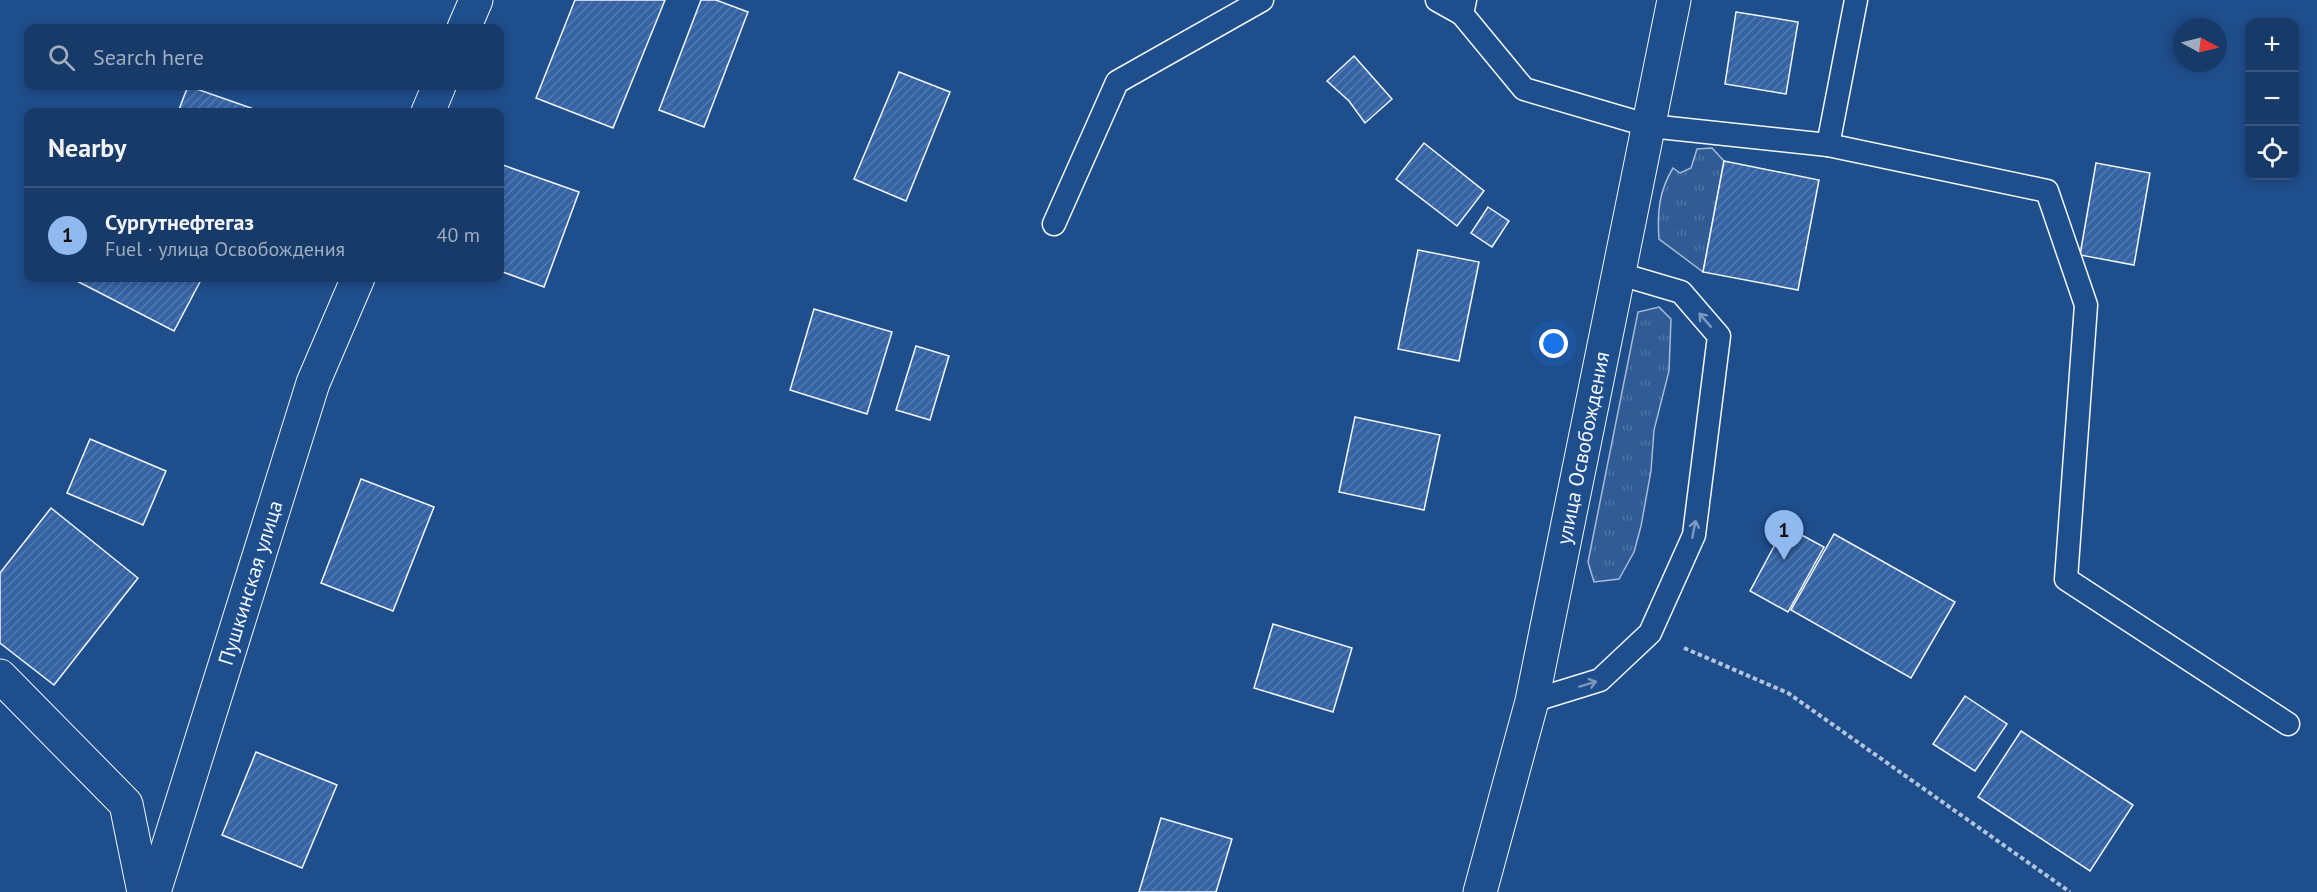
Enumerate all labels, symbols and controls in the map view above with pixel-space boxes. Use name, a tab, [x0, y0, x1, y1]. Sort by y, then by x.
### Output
north arrow	[2173, 18, 2227, 72]
map controls	[2245, 18, 2299, 180]
button: +	[2245, 18, 2299, 72]
search box	[24, 24, 504, 90]
icon: search	[45, 41, 78, 74]
text: Search here	[93, 43, 204, 71]
button: −	[2245, 72, 2299, 126]
button: locate	[2245, 126, 2299, 180]
text: Nearby	[48, 131, 126, 164]
text: Сургутнефтегаз	[105, 208, 254, 236]
text: 1	[62, 222, 73, 248]
text: 40 m	[437, 222, 480, 248]
text: Fuel · улица Освобождения	[105, 236, 345, 262]
one-way arrow	[1698, 313, 1712, 328]
your location	[1539, 329, 1568, 358]
street label: улица Освобождения	[1550, 349, 1615, 547]
street label: Пушкинская улица	[212, 497, 289, 668]
pin: 1	[1764, 510, 1804, 560]
one-way arrow	[1689, 520, 1700, 539]
one-way arrow	[1578, 678, 1597, 689]

